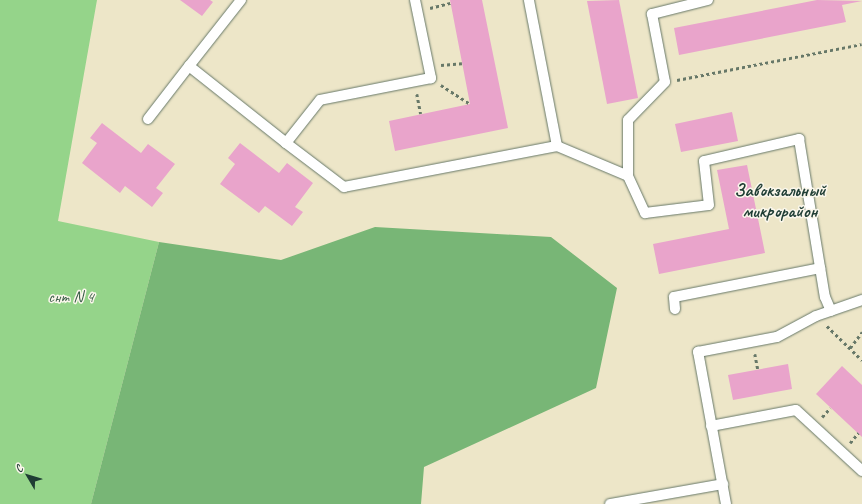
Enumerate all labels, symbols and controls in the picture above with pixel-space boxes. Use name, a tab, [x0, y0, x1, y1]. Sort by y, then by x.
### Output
district label: Завокзальный микрорайон	[734, 180, 826, 222]
park label: снт N 4	[48, 287, 94, 307]
north arrow	[8, 456, 48, 496]
text: С	[11, 462, 26, 475]

